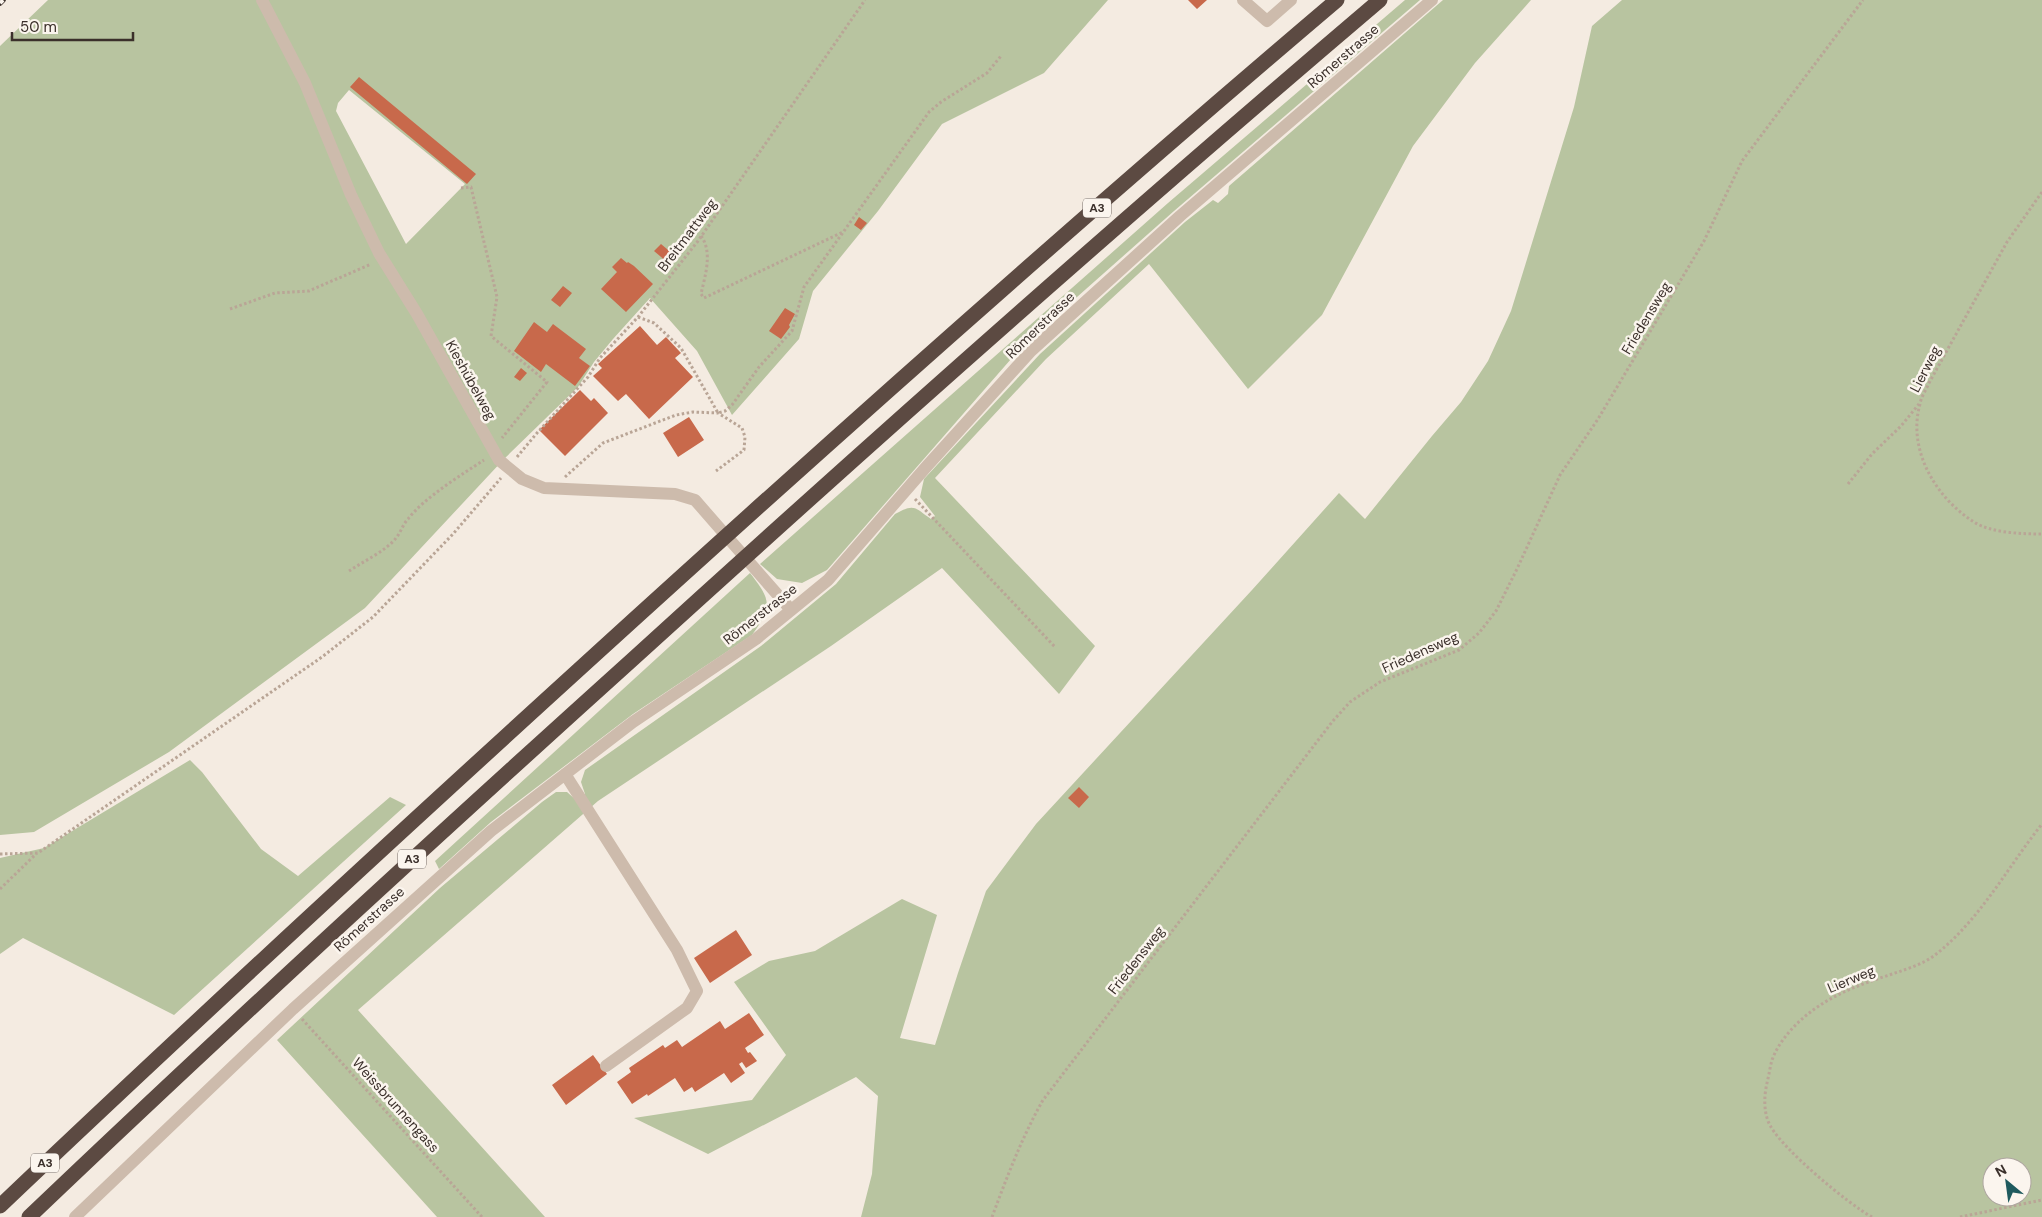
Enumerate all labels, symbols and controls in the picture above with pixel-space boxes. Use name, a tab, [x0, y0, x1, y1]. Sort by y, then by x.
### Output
scale bar	[12, 10, 134, 42]
text: 50 m	[20, 17, 57, 37]
street label: Römerstrasse	[1304, 20, 1382, 92]
street label: Breitmattweg	[654, 195, 721, 275]
road number: A3	[1083, 198, 1111, 218]
street label: Friedensweg	[1617, 278, 1675, 358]
street label: Römerstrasse	[1002, 288, 1078, 362]
street label: Kieshübelweg	[442, 337, 500, 423]
street label: Lierweg	[1906, 342, 1944, 395]
street label: Römerstrasse	[719, 580, 801, 648]
street label: Friedensweg	[1379, 627, 1461, 677]
road number: A3	[398, 850, 426, 869]
street label: Römerstrasse	[330, 883, 408, 955]
street label: Friedensweg	[1104, 922, 1168, 998]
street label: Lierweg	[1824, 961, 1878, 997]
street label: Weissbrunnengass	[349, 1054, 443, 1156]
road number: A3	[31, 1154, 59, 1172]
north arrow	[1982, 1157, 2032, 1207]
text: N	[1992, 1160, 2010, 1181]

